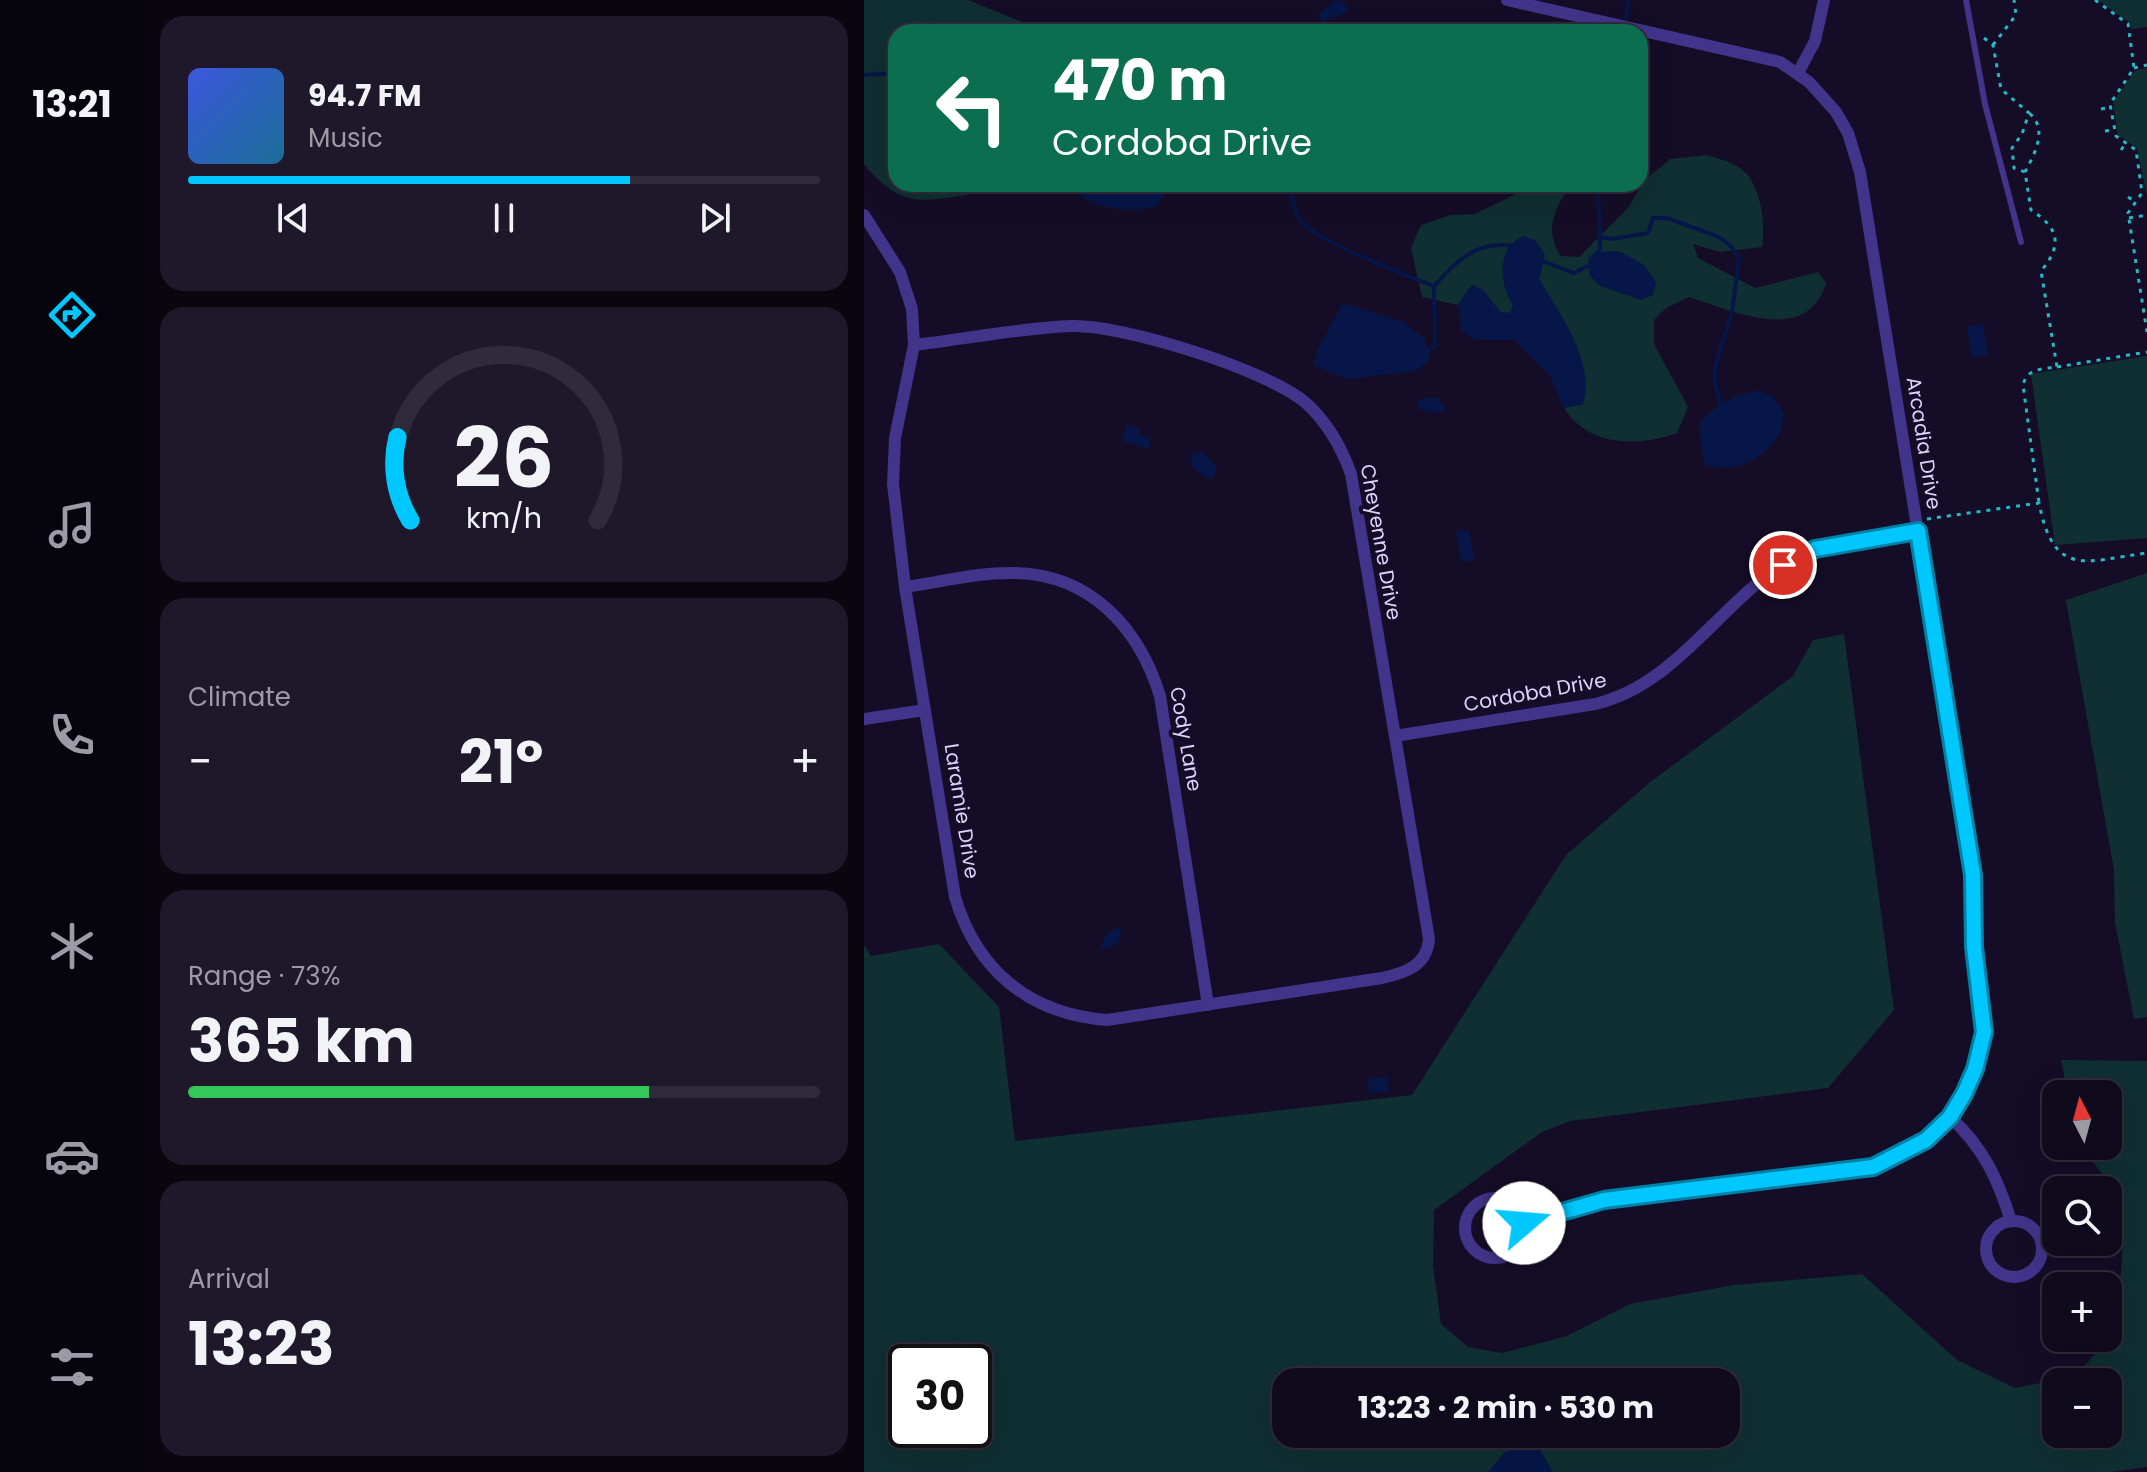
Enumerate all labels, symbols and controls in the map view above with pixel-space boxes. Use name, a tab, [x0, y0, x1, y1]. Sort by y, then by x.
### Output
text: 470 m	[1052, 41, 1228, 120]
icon: left	[920, 56, 1024, 160]
text: 94.7 FM	[308, 74, 422, 117]
text: 13:21	[32, 79, 112, 130]
text: Cordoba Drive	[1052, 117, 1312, 168]
text: Music	[308, 120, 383, 156]
icon: previous	[271, 196, 315, 240]
icon: pause	[482, 196, 526, 240]
icon: next	[693, 196, 737, 240]
icon: directions	[44, 287, 100, 343]
street label: Arcadia Drive	[1900, 375, 1948, 511]
text: 26	[454, 399, 554, 515]
street label: Cheyenne Drive	[1354, 462, 1408, 622]
icon: music	[44, 497, 100, 553]
text: km/h	[466, 498, 542, 538]
pin	[1749, 531, 1817, 599]
icon: arrive	[1761, 543, 1805, 587]
street label: Cordoba Drive	[1461, 666, 1609, 718]
text: Climate	[188, 679, 291, 715]
street label: Cody Lane	[1163, 685, 1209, 793]
icon: phone	[44, 707, 100, 763]
text: 21°	[459, 720, 543, 804]
text: −	[188, 731, 212, 792]
text: +	[790, 731, 820, 792]
street label: Laramie Drive	[937, 741, 987, 881]
icon: climate	[44, 918, 100, 974]
text: Range · 73%	[188, 958, 340, 994]
text: 365 km	[188, 999, 415, 1083]
north arrow	[2042, 1080, 2122, 1160]
map controls	[2042, 1080, 2122, 1448]
icon: car	[44, 1128, 100, 1184]
button: search	[2042, 1176, 2122, 1256]
position arrow	[1482, 1181, 1566, 1265]
text: Arrival	[188, 1261, 270, 1297]
button: +	[2042, 1272, 2122, 1352]
text: 13:23	[188, 1302, 334, 1386]
icon: filters	[44, 1339, 100, 1395]
speed limit sign: 30	[888, 1344, 992, 1448]
button: −	[2042, 1368, 2122, 1448]
text: 13:23 · 2 min · 530 m	[1358, 1386, 1654, 1429]

